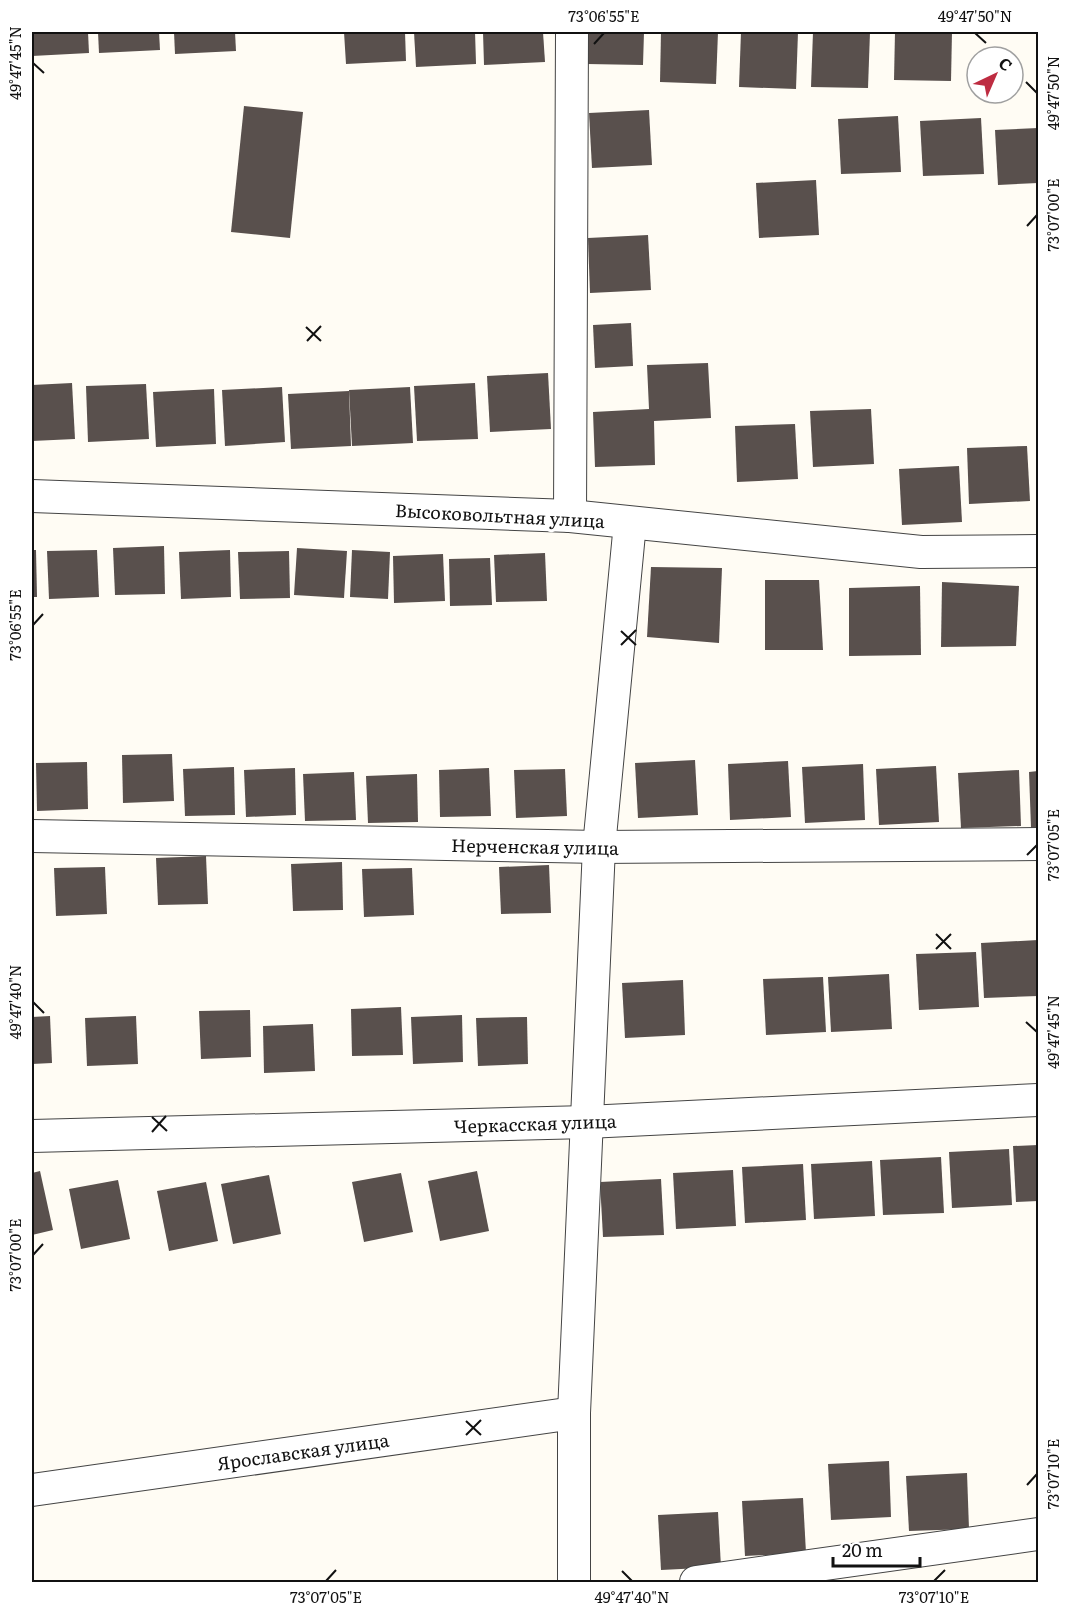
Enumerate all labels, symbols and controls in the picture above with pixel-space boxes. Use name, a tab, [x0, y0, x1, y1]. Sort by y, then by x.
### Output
text: 73°06'55"E	[568, 4, 640, 27]
text: 49°47'50"N	[938, 4, 1012, 27]
text: 49°47'45"N	[3, 26, 26, 100]
north arrow	[965, 45, 1025, 105]
text: С	[994, 51, 1019, 76]
text: 49°47'50"N	[1041, 56, 1064, 130]
text: 73°07'00"E	[1041, 178, 1064, 252]
street label: Высоковольтная улица	[394, 496, 606, 534]
text: 73°06'55"E	[3, 589, 26, 661]
text: 73°07'05"E	[1041, 809, 1064, 881]
street label: Нерченская улица	[451, 831, 619, 861]
text: 49°47'40"N	[3, 964, 26, 1040]
text: 49°47'45"N	[1041, 995, 1064, 1069]
street label: Черкасская улица	[453, 1107, 617, 1139]
text: 73°07'00"E	[3, 1218, 26, 1292]
street label: Ярославская улица	[215, 1426, 391, 1476]
text: 73°07'10"E	[1041, 1439, 1064, 1509]
scale bar	[833, 1530, 920, 1568]
text: 20 m	[842, 1536, 883, 1563]
text: 73°07'05"E	[290, 1585, 362, 1608]
text: 49°47'40"N	[594, 1585, 670, 1608]
text: 73°07'10"E	[899, 1585, 969, 1608]

